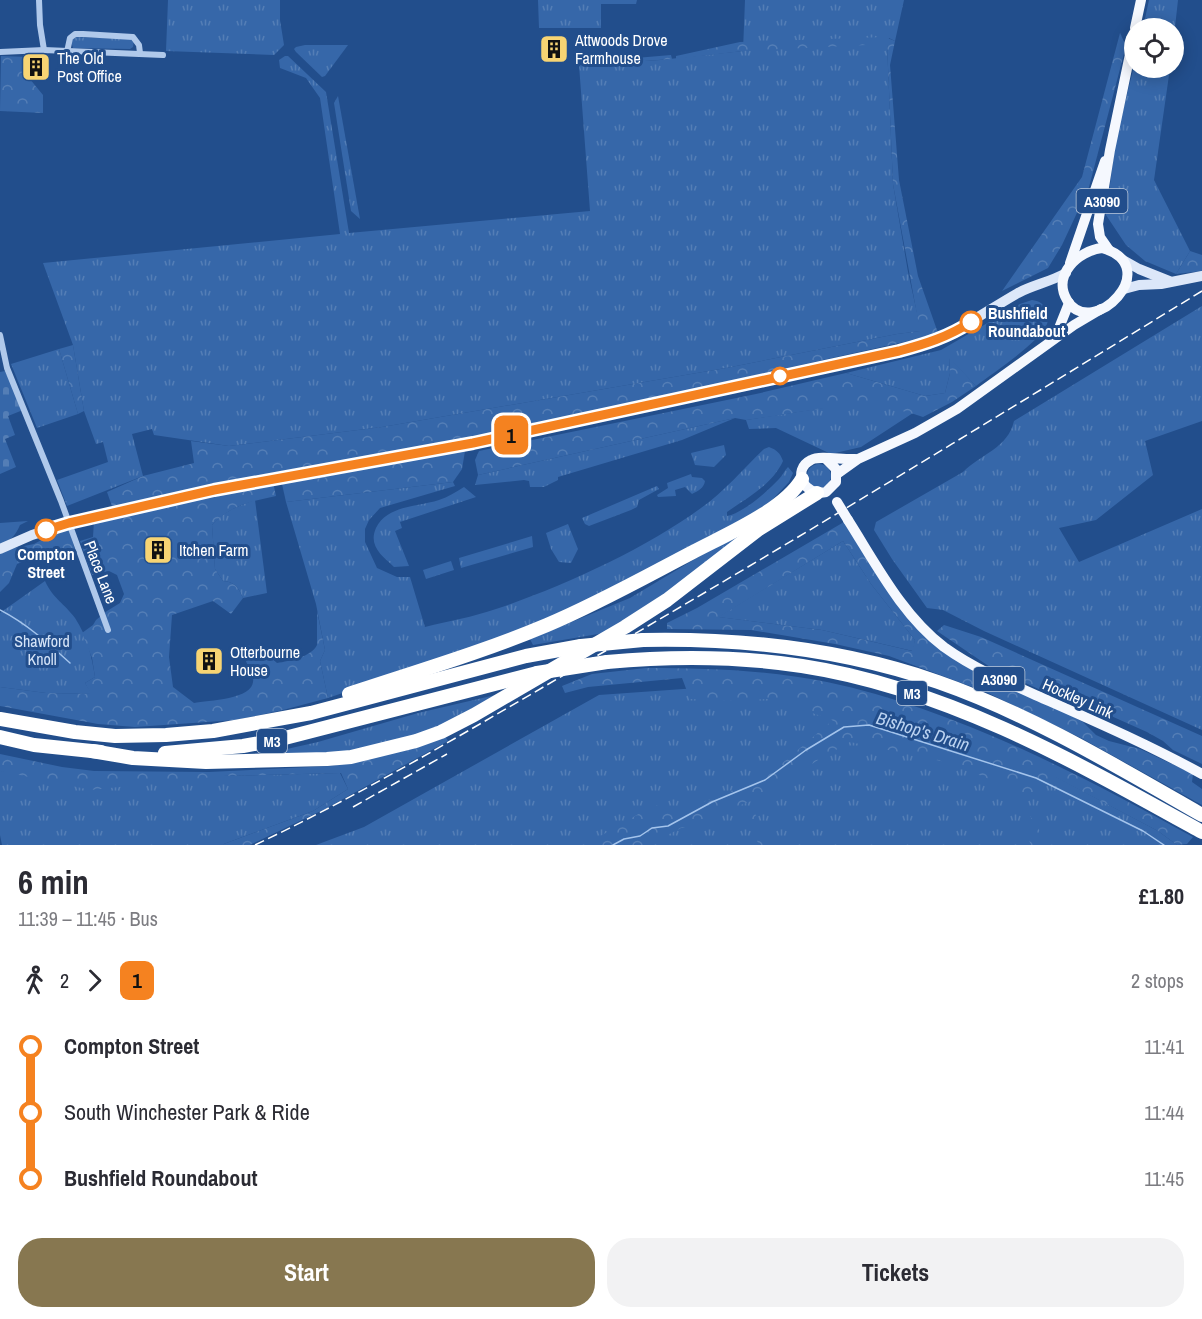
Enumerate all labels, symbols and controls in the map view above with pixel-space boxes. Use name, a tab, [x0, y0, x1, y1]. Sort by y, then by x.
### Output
map controls	[1124, 18, 1184, 78]
button: locate	[1124, 18, 1184, 78]
place label: Attwoods Drove Farmhouse	[574, 29, 668, 69]
building icon: Attwoods Drove Farmhouse	[538, 33, 570, 65]
place label: The Old Post Office	[57, 47, 122, 87]
building icon: The Old Post Office	[20, 51, 52, 83]
road number: A3090	[1076, 189, 1128, 213]
place label: Bushfield Roundabout	[988, 302, 1066, 342]
marker: Bushfield Roundabout	[960, 311, 982, 333]
unlabelled marker	[771, 367, 789, 385]
line badge: 1	[492, 416, 530, 454]
text: 1	[506, 421, 516, 450]
marker: Compton Street	[35, 519, 57, 541]
building icon: Itchen Farm	[142, 534, 174, 566]
street label: Place Lane	[79, 537, 123, 607]
place label: Itchen Farm	[179, 539, 248, 561]
place label: Compton Street	[17, 543, 75, 583]
park label: Shawford Knoll	[14, 630, 70, 670]
place label: Otterbourne House	[230, 641, 300, 681]
building icon: Otterbourne House	[193, 645, 225, 677]
road number: A3090	[974, 667, 1024, 691]
street label: Hockley Link	[1039, 673, 1117, 724]
road number: M3	[897, 681, 927, 705]
water label: Bishop's Drain	[873, 705, 973, 757]
road number: M3	[257, 729, 287, 753]
text: 6 min	[18, 860, 89, 904]
text: £1.80	[1139, 881, 1184, 911]
text: 11:39 – 11:45 · Bus	[18, 905, 158, 932]
icon: walk	[18, 964, 51, 997]
icon: forward	[78, 964, 111, 997]
text: 1	[132, 966, 142, 995]
text: 2	[60, 967, 69, 994]
text: 2 stops	[1131, 967, 1184, 994]
text: Compton Street	[64, 1031, 199, 1061]
text: 11:41	[1144, 1033, 1184, 1060]
text: South Winchester Park & Ride	[64, 1097, 310, 1127]
text: 11:44	[1144, 1099, 1184, 1126]
text: Bushfield Roundabout	[64, 1163, 257, 1193]
text: 11:45	[1144, 1165, 1184, 1192]
button: Start	[18, 1238, 595, 1307]
button: Tickets	[607, 1238, 1184, 1307]

